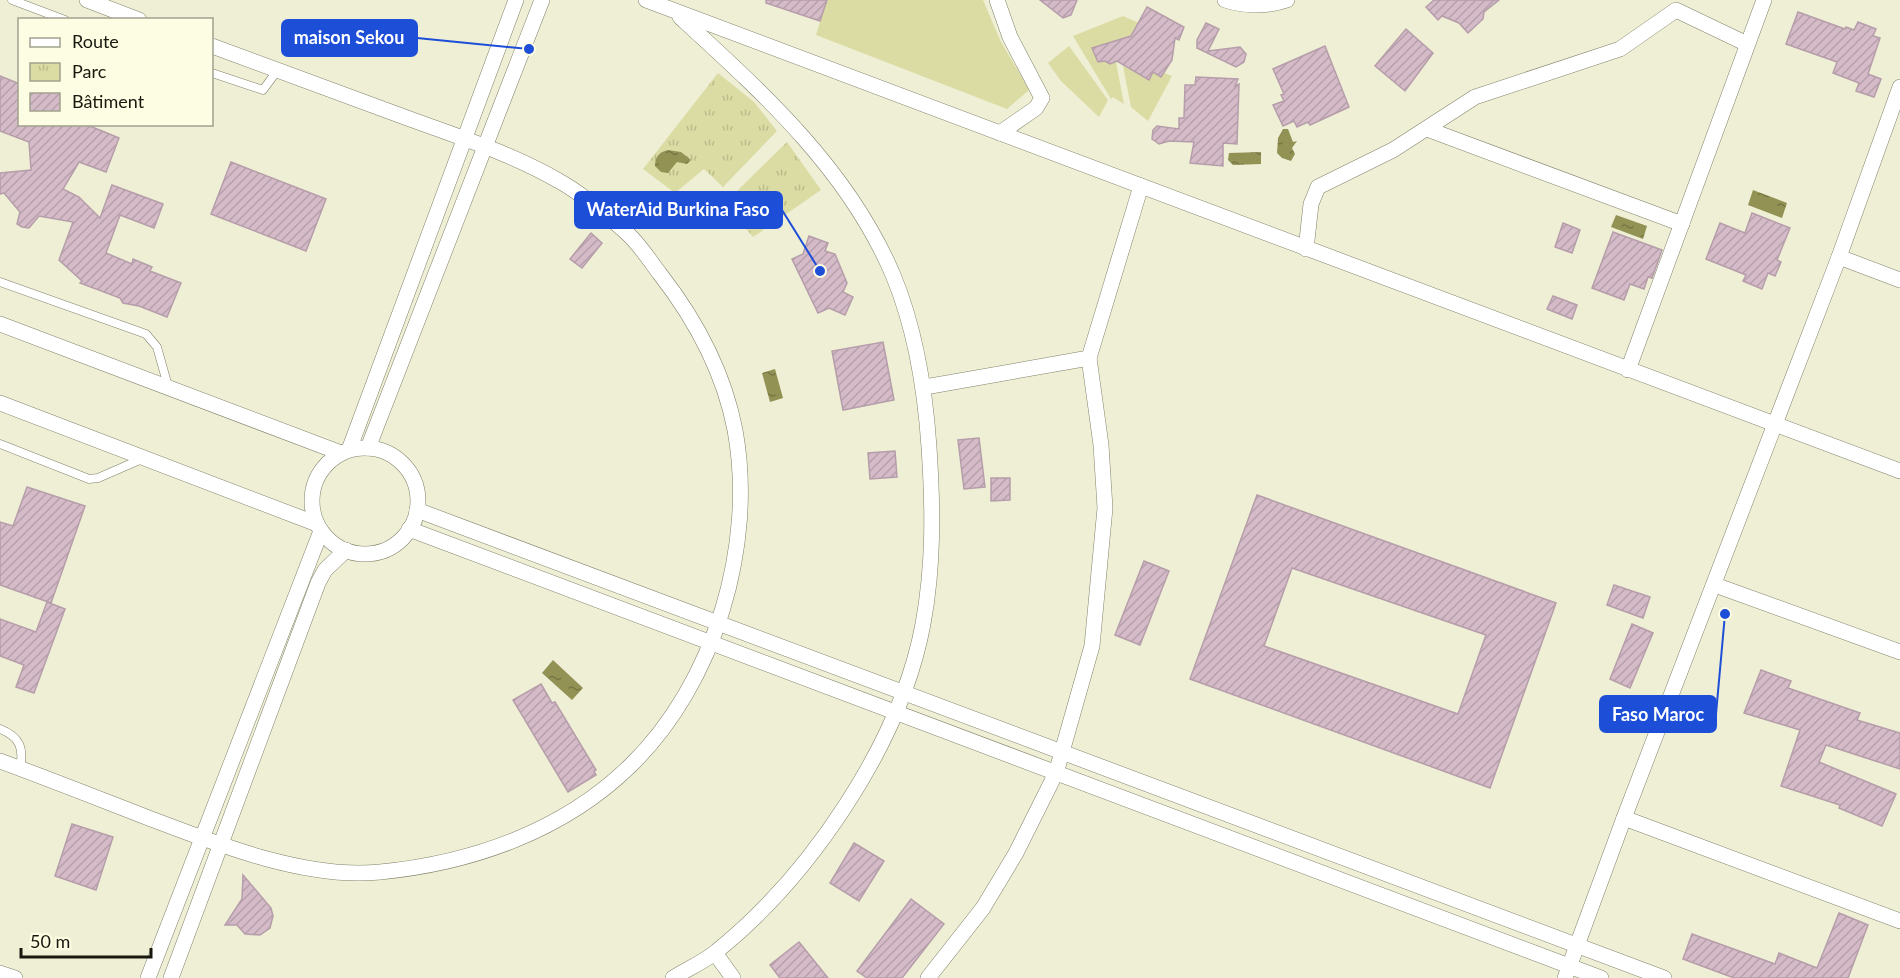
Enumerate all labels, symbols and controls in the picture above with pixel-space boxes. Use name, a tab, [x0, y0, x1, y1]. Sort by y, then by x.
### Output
legend	[18, 18, 213, 126]
callout: maison Sekou	[282, 20, 417, 56]
text: maison Sekou	[294, 26, 404, 48]
text: Route	[72, 30, 119, 52]
text: Parc	[72, 60, 107, 82]
text: Bâtiment	[72, 90, 145, 112]
callout: WaterAid Burkina Faso	[575, 192, 782, 228]
text: WaterAid Burkina Faso	[586, 198, 770, 220]
callout: Faso Maroc	[1600, 696, 1716, 732]
text: Faso Maroc	[1612, 703, 1704, 725]
scale bar	[21, 921, 152, 959]
text: 50 m	[30, 930, 70, 952]

